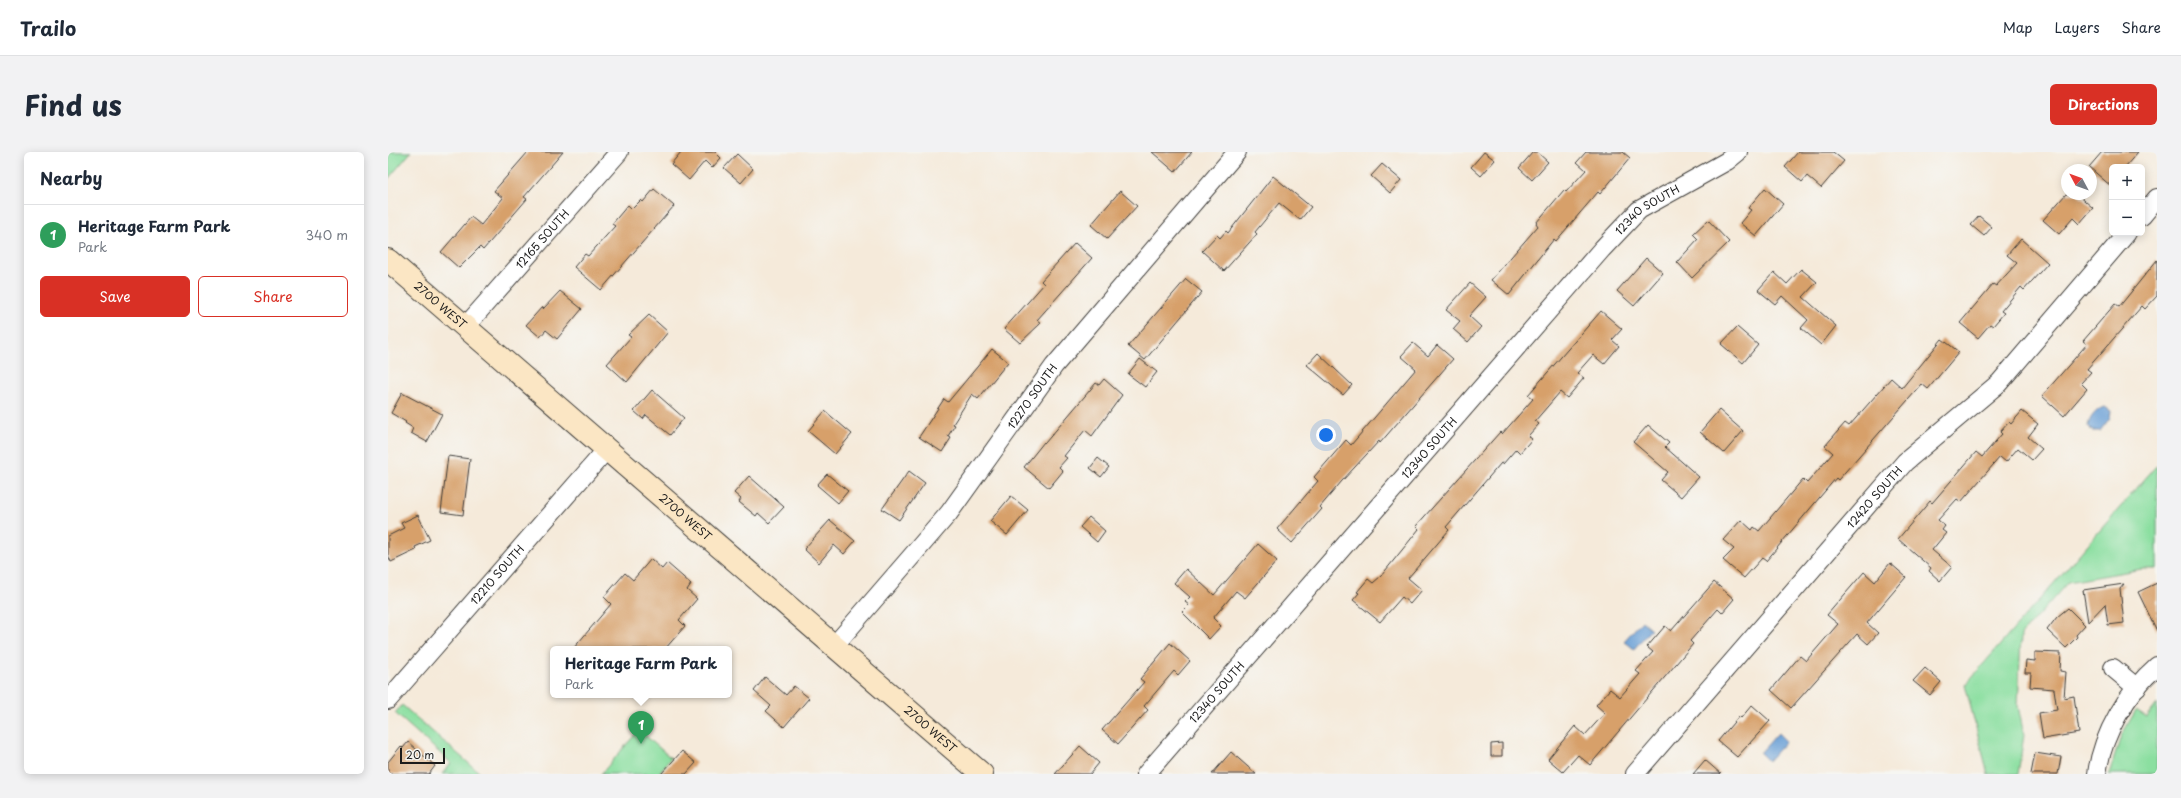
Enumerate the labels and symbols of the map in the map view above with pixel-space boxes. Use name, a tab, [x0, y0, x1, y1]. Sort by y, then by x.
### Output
north arrow	[2061, 164, 2097, 200]
street label: 12340 SOUTH	[1611, 180, 1682, 238]
street label: 12165 SOUTH	[511, 205, 573, 272]
street label: 2700 WEST	[410, 277, 471, 333]
street label: 12270 SOUTH	[1003, 360, 1061, 432]
street label: 12340 SOUTH	[1397, 413, 1461, 482]
your location	[1316, 425, 1336, 445]
street label: 12420 SOUTH	[1842, 462, 1906, 532]
street label: 2700 WEST	[655, 489, 716, 545]
street label: 12210 SOUTH	[466, 541, 528, 608]
street label: 12340 SOUTH	[1185, 658, 1248, 727]
street label: 2700 WEST	[900, 701, 961, 757]
pin: 1	[628, 711, 654, 744]
scale bar	[400, 746, 445, 765]

